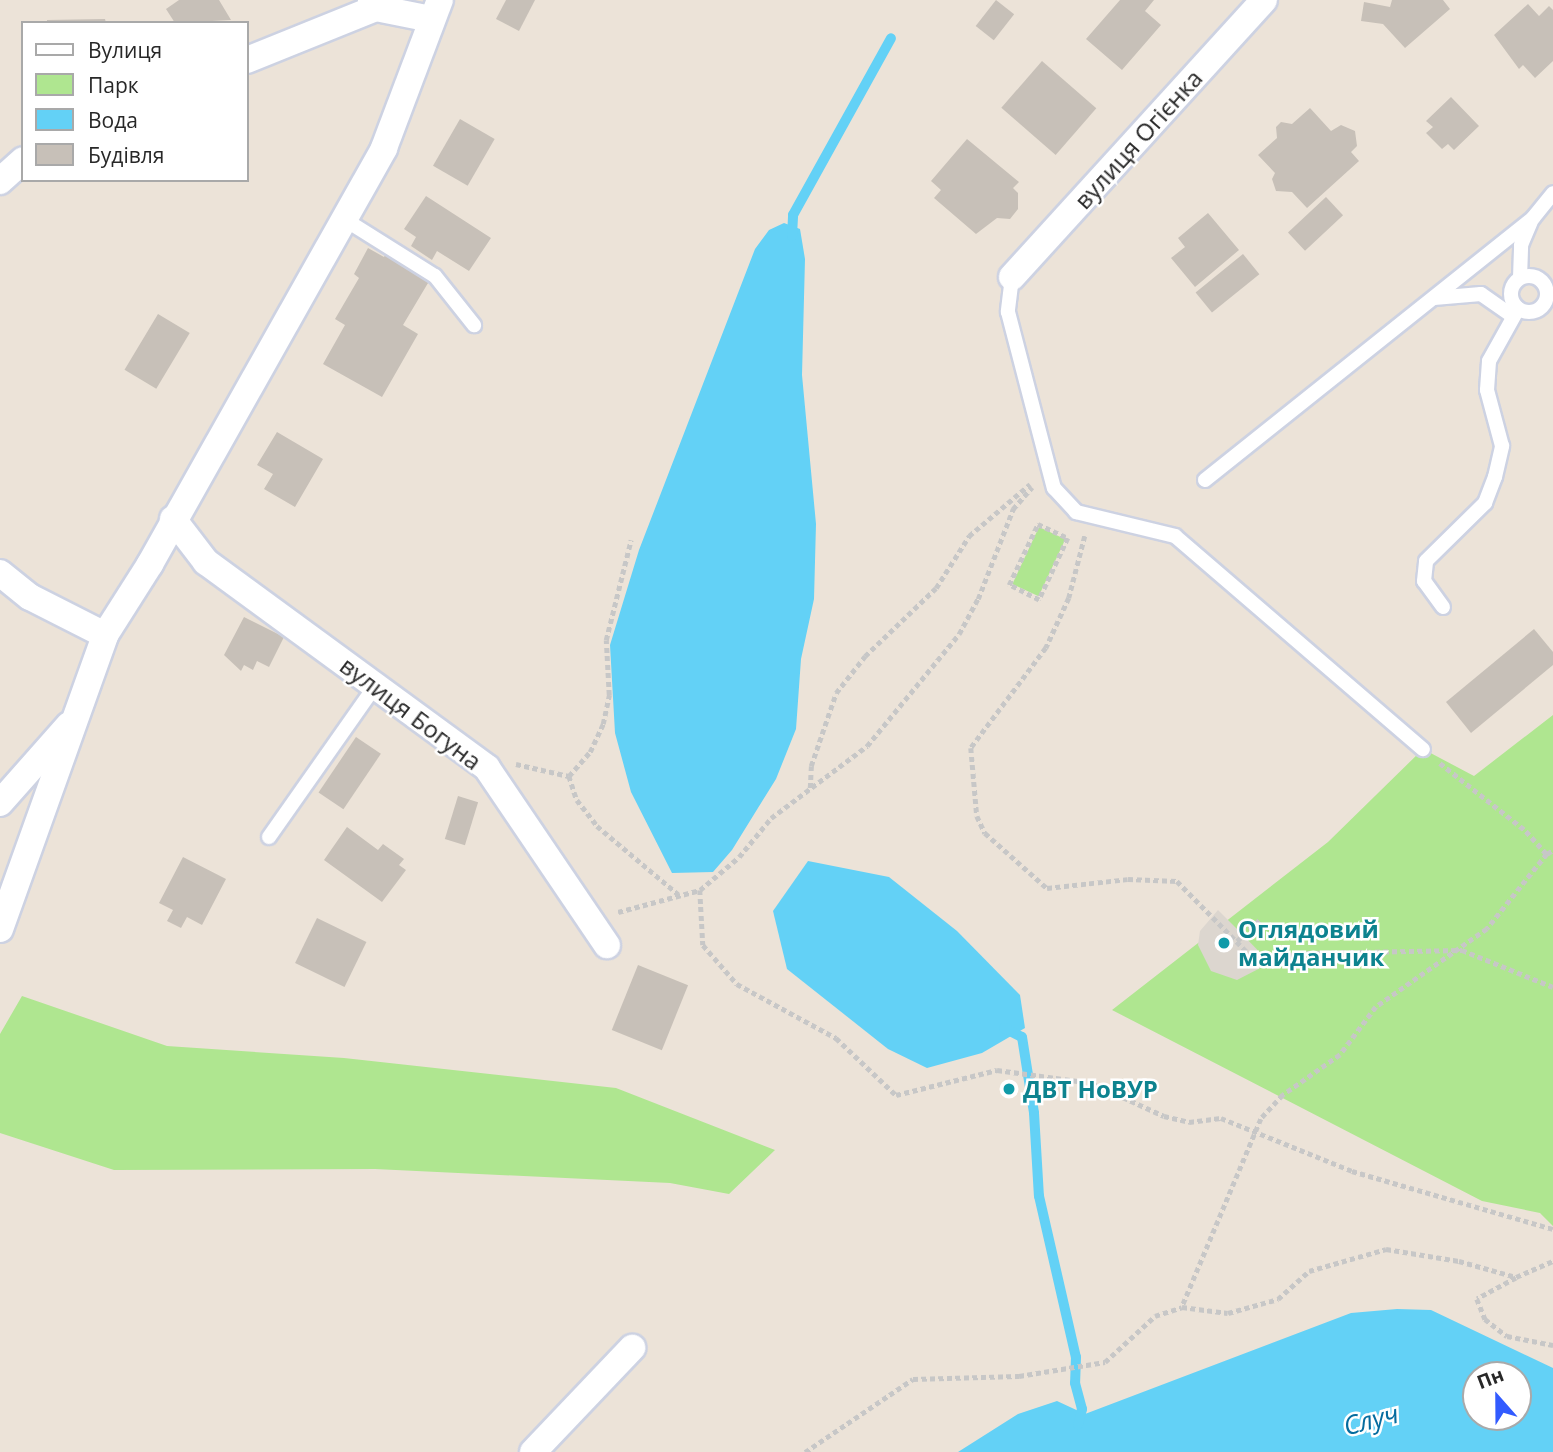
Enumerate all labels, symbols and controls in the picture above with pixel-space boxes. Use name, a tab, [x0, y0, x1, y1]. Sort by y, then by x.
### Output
legend	[21, 21, 248, 182]
text: Вулиця	[88, 36, 162, 64]
street label: вулиця Огієнка	[1068, 64, 1208, 214]
text: Парк	[88, 71, 139, 99]
text: Вода	[88, 106, 138, 134]
text: Будівля	[88, 141, 164, 169]
street label: вулиця Богуна	[335, 651, 487, 775]
place label: Оглядовий майданчик	[1238, 915, 1384, 971]
marker: Оглядовий майданчик	[1216, 935, 1232, 951]
place label: ДВТ НоВУР	[1023, 1075, 1158, 1103]
marker: ДВТ НоВУР	[1001, 1081, 1017, 1097]
north arrow	[1462, 1361, 1532, 1431]
text: Пн	[1473, 1361, 1507, 1395]
water label: Случ	[1340, 1398, 1402, 1442]

